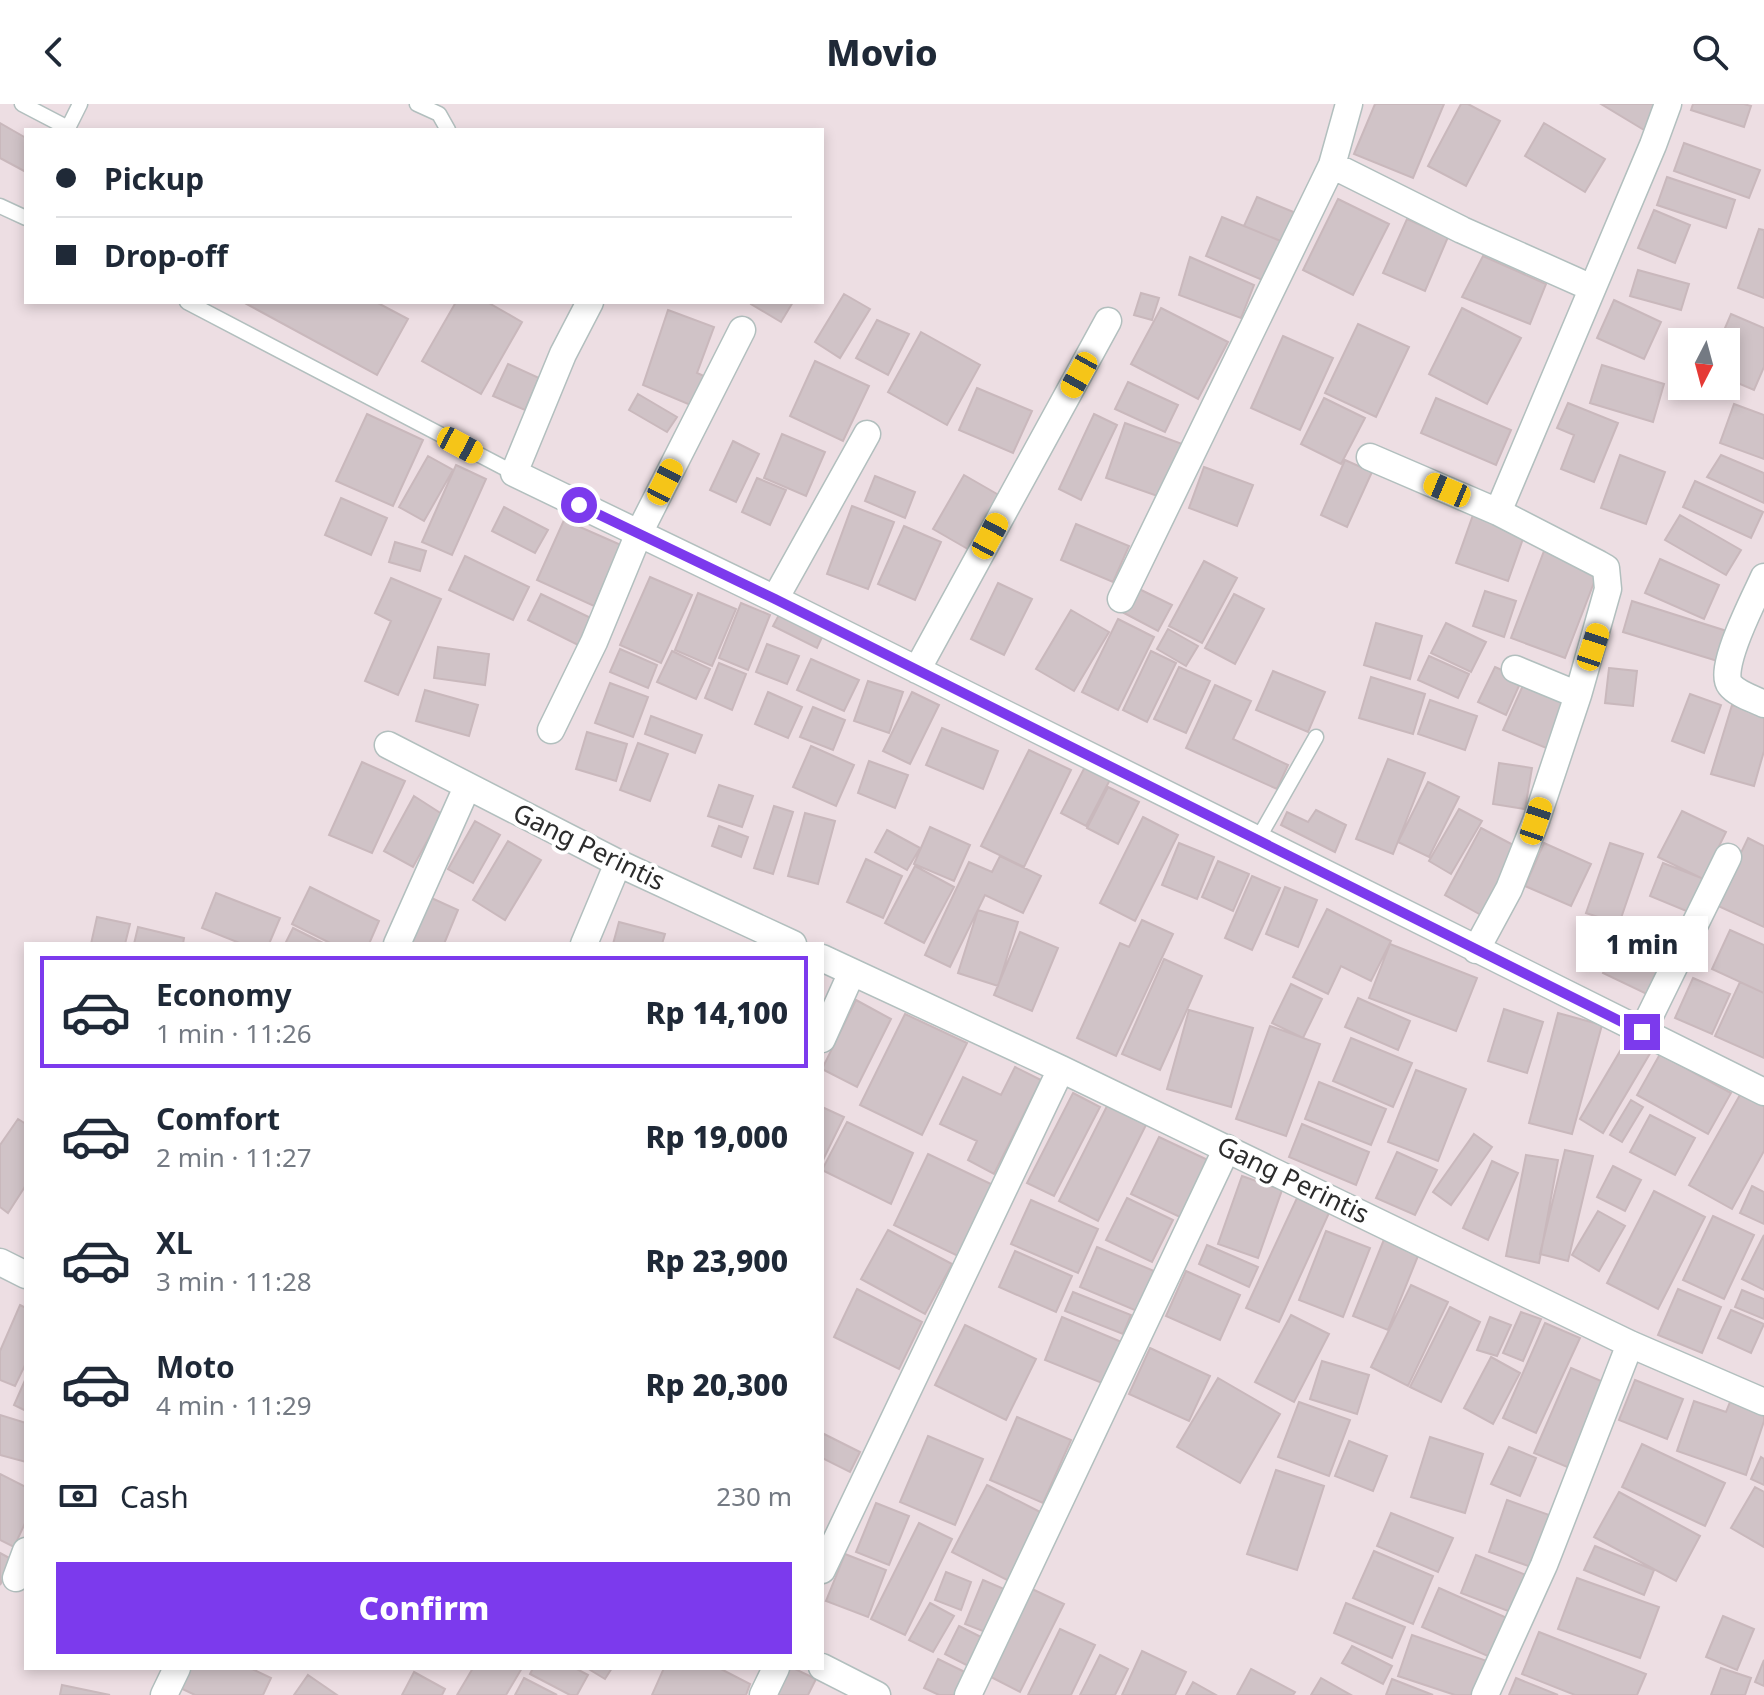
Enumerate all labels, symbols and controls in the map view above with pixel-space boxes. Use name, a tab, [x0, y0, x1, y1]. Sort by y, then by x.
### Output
text: Movio	[826, 28, 938, 77]
icon: back	[32, 30, 76, 74]
icon: search	[1688, 30, 1732, 74]
text: Pickup	[104, 158, 204, 199]
text: Drop-off	[104, 235, 228, 276]
north arrow	[1668, 328, 1740, 400]
map controls	[1668, 328, 1740, 400]
car	[1057, 348, 1101, 402]
car	[433, 423, 487, 467]
car	[643, 455, 687, 509]
car	[1420, 470, 1474, 510]
route start	[561, 487, 597, 523]
car	[968, 509, 1012, 563]
car	[1574, 620, 1612, 674]
street label: Gang Perintis	[507, 794, 671, 898]
car	[1517, 794, 1555, 848]
callout: 1 min	[1576, 916, 1708, 972]
text: 1 min	[1606, 926, 1678, 962]
text: Economy	[156, 974, 292, 1015]
icon: car	[60, 976, 132, 1048]
text: Rp 14,100	[646, 992, 788, 1033]
route end	[1624, 1014, 1660, 1050]
text: 1 min · 11:26	[156, 1015, 312, 1051]
text: Comfort	[156, 1098, 280, 1139]
icon: car	[60, 1100, 132, 1172]
text: Rp 19,000	[646, 1116, 788, 1157]
street label: Gang Perintis	[1211, 1127, 1375, 1231]
text: 2 min · 11:27	[156, 1139, 312, 1175]
text: XL	[156, 1222, 193, 1263]
icon: car	[60, 1224, 132, 1296]
text: Rp 23,900	[646, 1240, 788, 1281]
text: 3 min · 11:28	[156, 1263, 312, 1299]
text: Moto	[156, 1346, 235, 1387]
icon: car	[60, 1348, 132, 1420]
text: Rp 20,300	[646, 1364, 788, 1405]
text: 4 min · 11:29	[156, 1387, 312, 1423]
icon: cash	[56, 1474, 100, 1518]
text: Cash	[120, 1476, 189, 1517]
text: 230 m	[716, 1478, 792, 1514]
button: Confirm	[56, 1562, 792, 1654]

